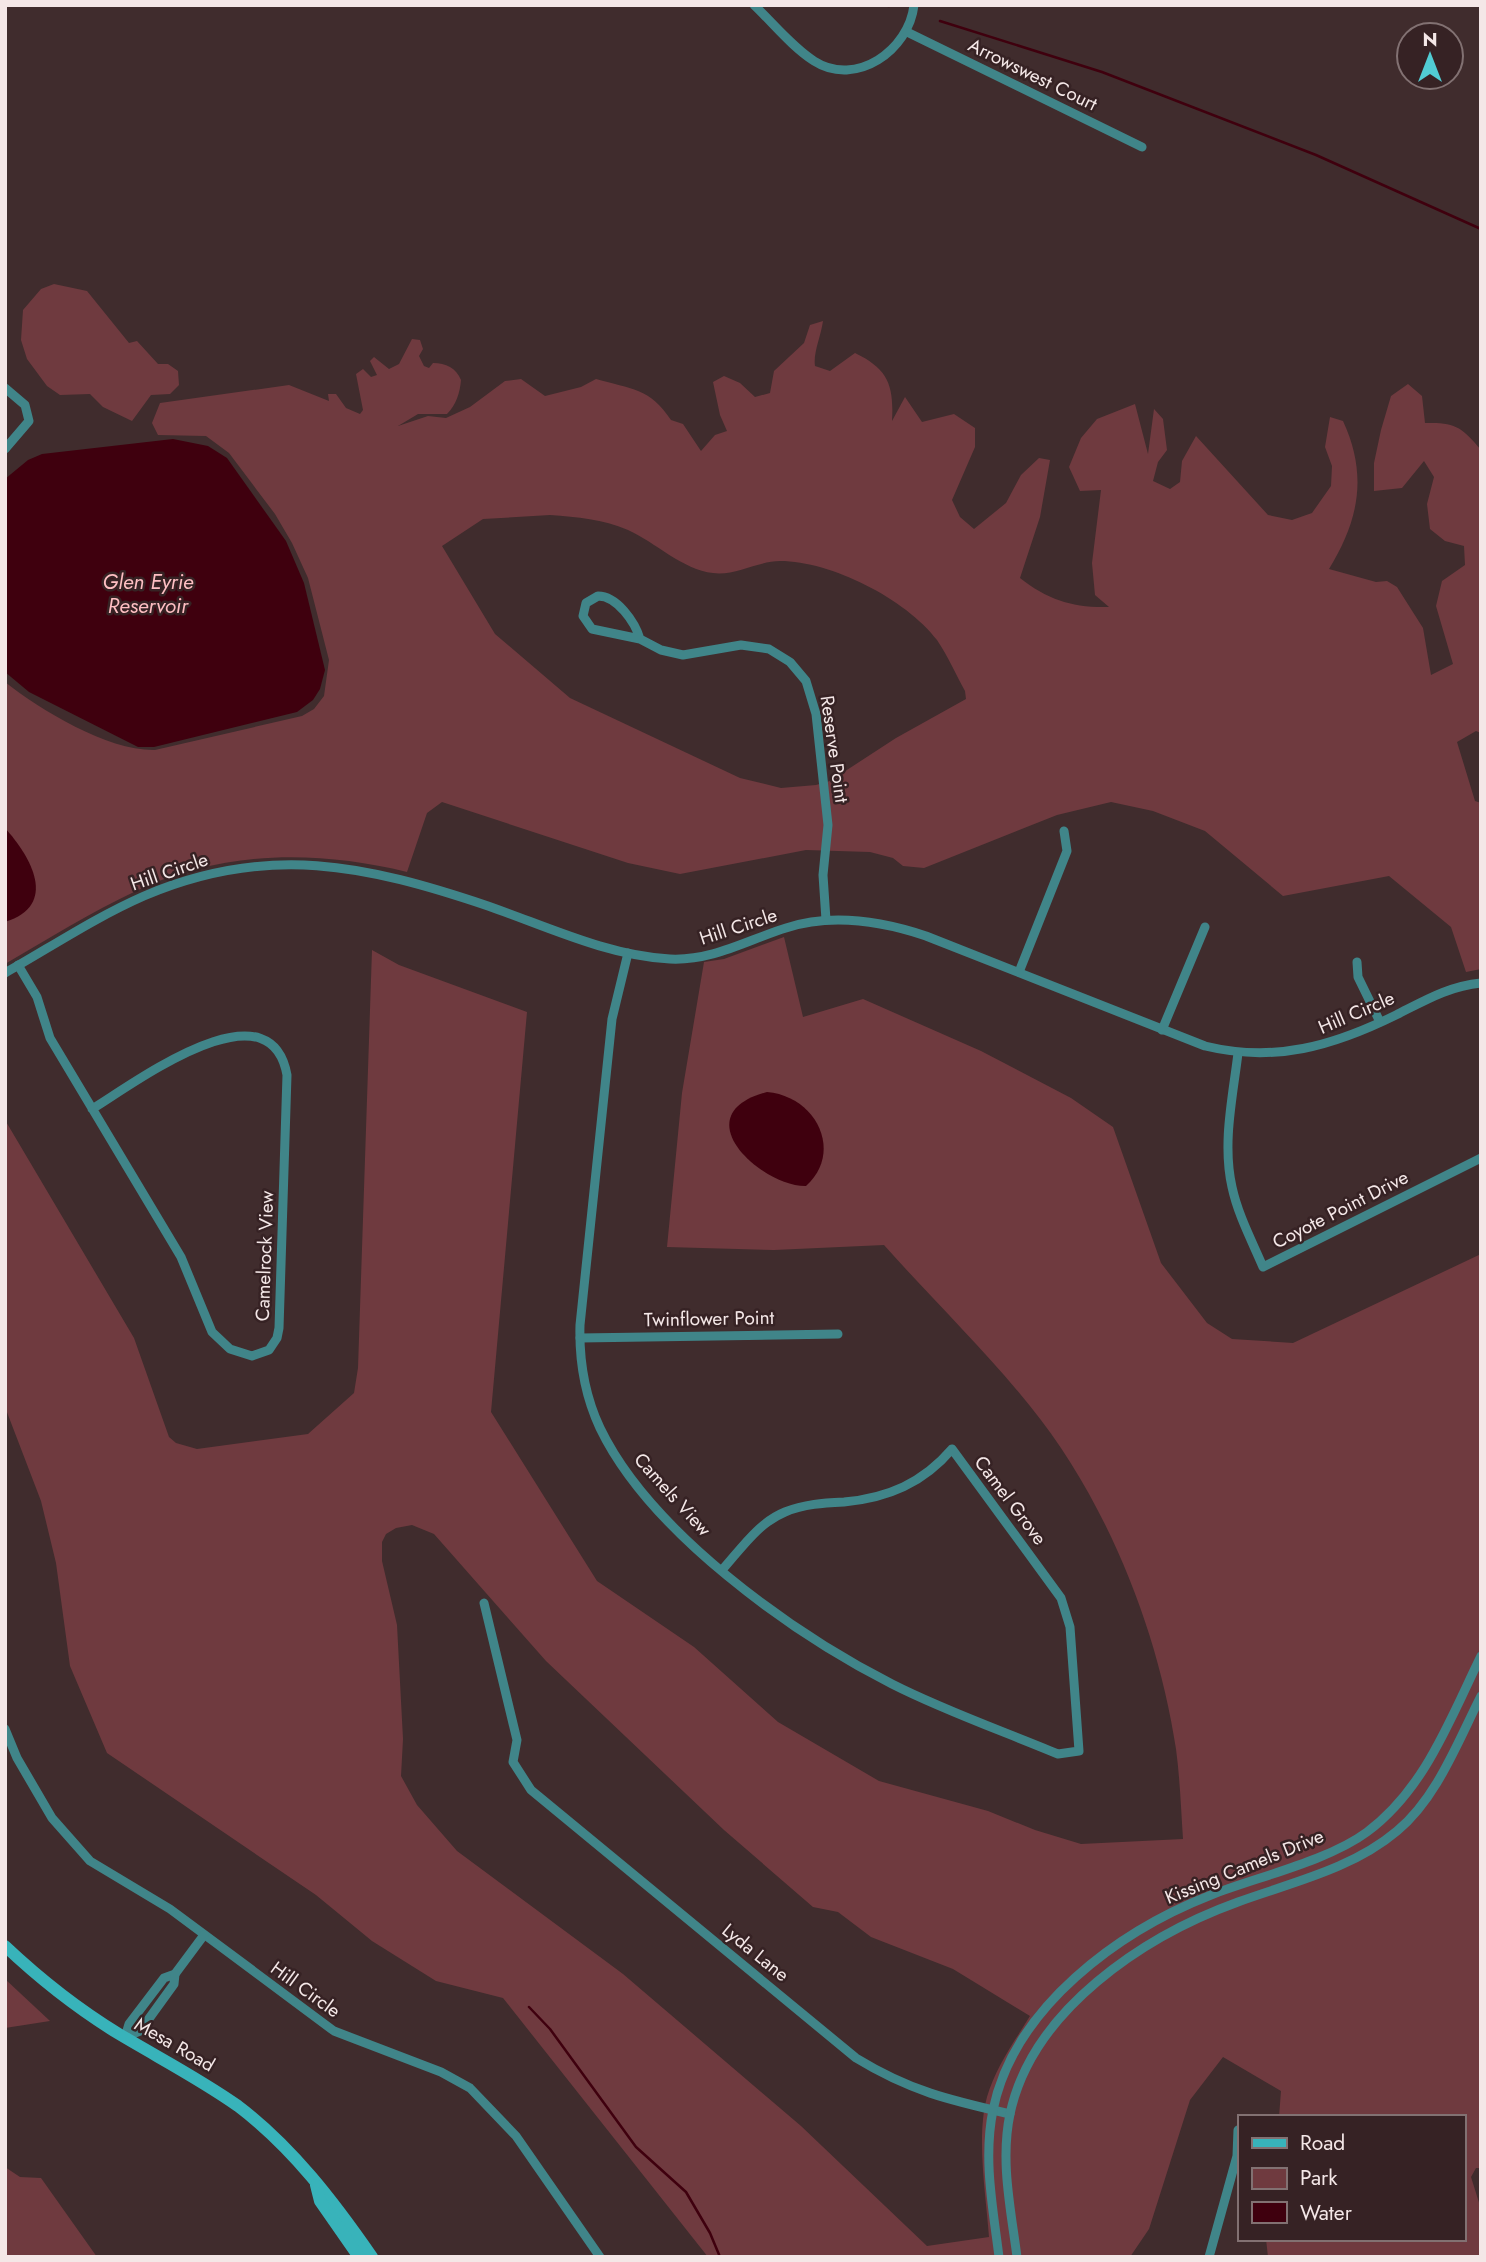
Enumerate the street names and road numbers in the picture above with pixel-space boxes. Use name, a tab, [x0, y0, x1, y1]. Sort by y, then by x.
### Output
street label: Arrowswest Court	[964, 31, 1102, 118]
street label: Reserve Point	[814, 694, 855, 805]
street label: Hill Circle	[127, 846, 212, 897]
street label: Hill Circle	[696, 901, 781, 952]
street label: Hill Circle	[1314, 984, 1399, 1041]
street label: Coyote Point Drive	[1268, 1163, 1413, 1255]
street label: Camelrock View	[249, 1190, 280, 1322]
street label: Twinflower Point	[644, 1304, 775, 1333]
street label: Camels View	[628, 1447, 718, 1542]
street label: Camel Grove	[968, 1450, 1053, 1551]
street label: Kissing Camels Drive	[1161, 1822, 1328, 1911]
street label: Lyda Lane	[716, 1917, 795, 1988]
street label: Hill Circle	[265, 1955, 346, 2024]
street label: Mesa Road	[130, 2011, 220, 2078]

